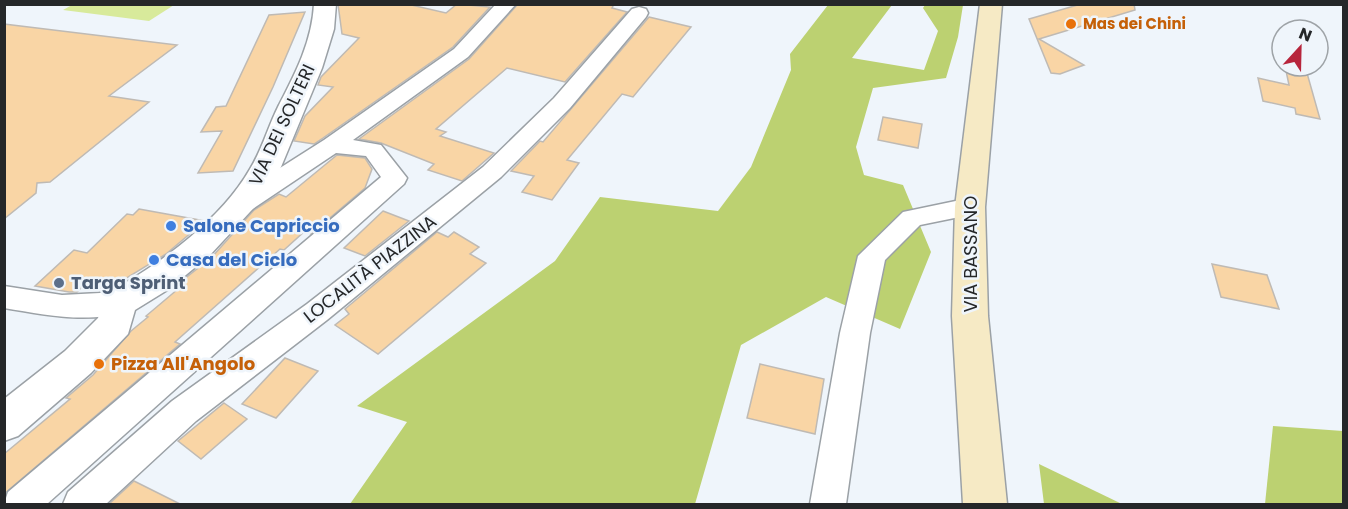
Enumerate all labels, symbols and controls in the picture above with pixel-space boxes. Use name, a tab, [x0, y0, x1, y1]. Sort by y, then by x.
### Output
place label: Mas dei Chini	[1083, 13, 1186, 34]
marker: Mas dei Chini	[1064, 17, 1078, 31]
north arrow	[1270, 18, 1330, 78]
text: N	[1296, 22, 1315, 47]
street label: VIA DEI SOLTERI	[242, 60, 321, 190]
street label: VIA BASSANO	[958, 196, 983, 312]
street label: LOCALITÀ PIAZZINA	[298, 209, 441, 328]
place label: Salone Capriccio	[183, 213, 340, 238]
marker: Salone Capriccio	[164, 219, 178, 233]
place label: Casa del Ciclo	[166, 247, 297, 272]
marker: Casa del Ciclo	[147, 253, 161, 267]
place label: Targa Sprint	[71, 270, 186, 295]
marker: Targa Sprint	[52, 276, 66, 290]
place label: Pizza All'Angolo	[111, 351, 255, 376]
marker: Pizza All'Angolo	[92, 357, 106, 371]

